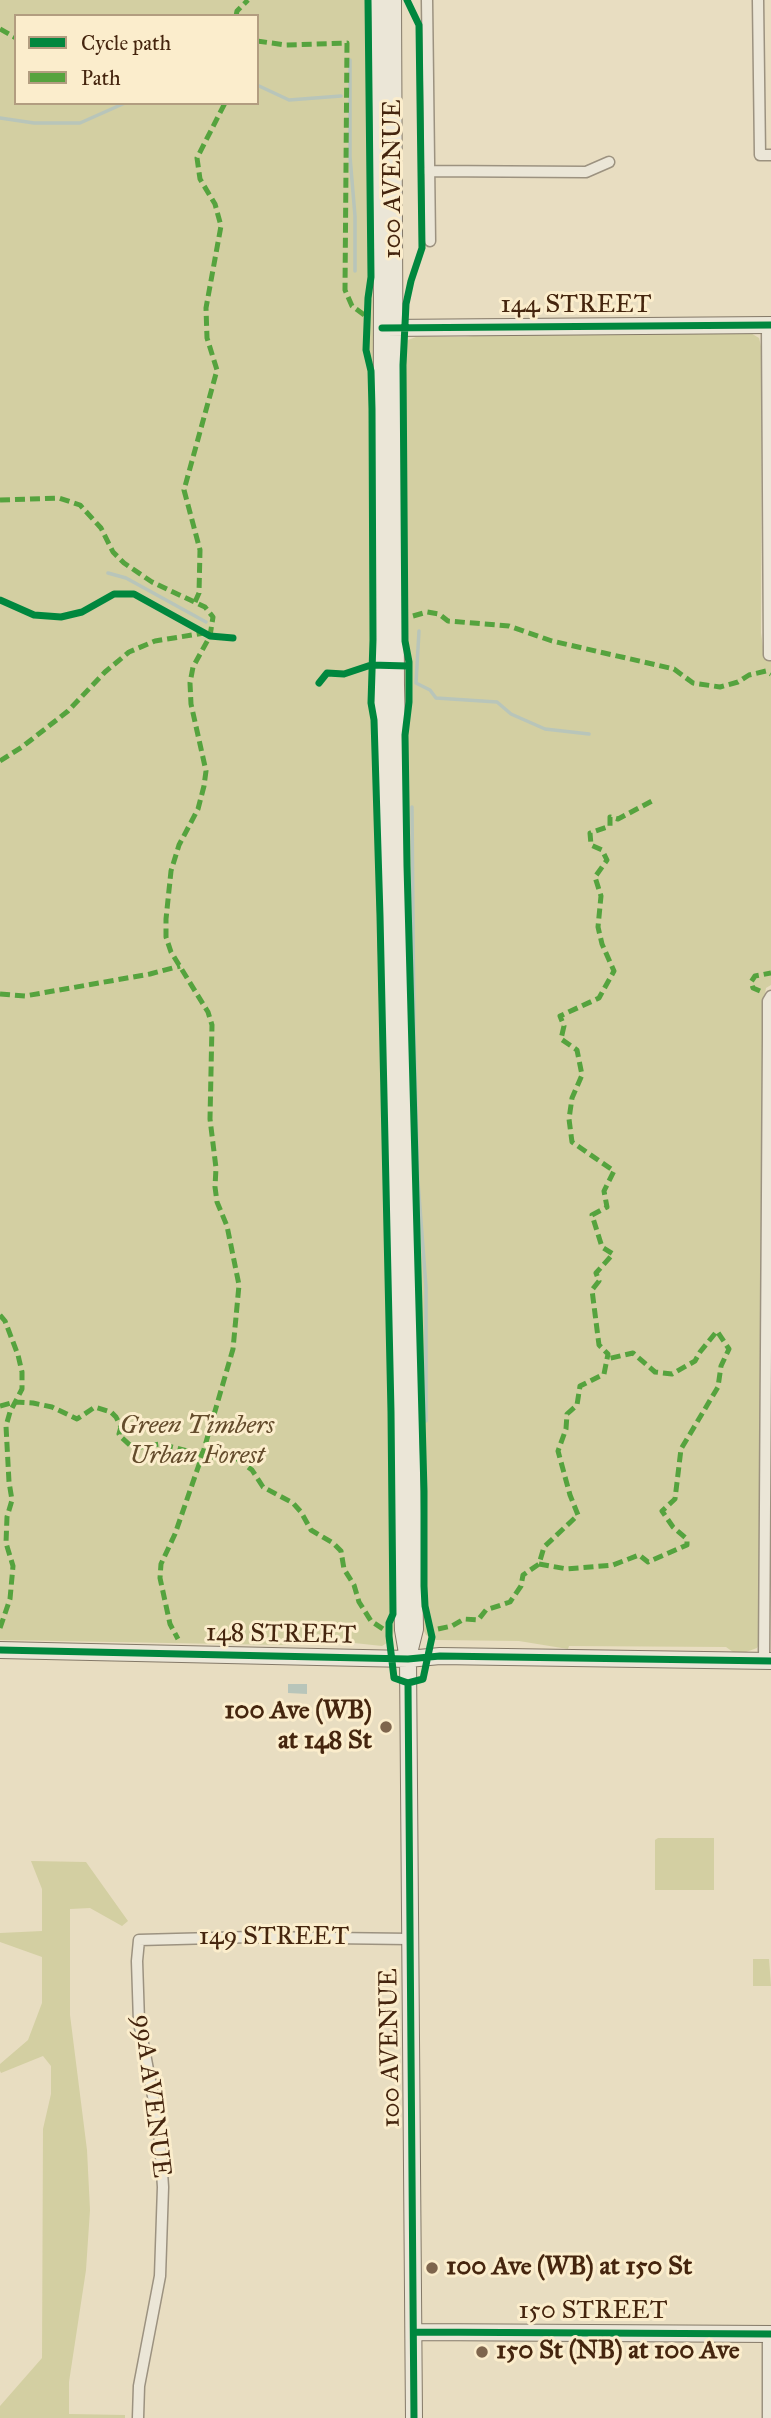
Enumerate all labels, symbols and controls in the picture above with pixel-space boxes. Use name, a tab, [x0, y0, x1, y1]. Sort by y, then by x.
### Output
legend	[14, 14, 259, 105]
text: Cycle path	[81, 30, 171, 56]
text: Path	[81, 65, 121, 91]
street label: 100 AVENUE	[378, 99, 410, 259]
street label: 144 STREET	[501, 290, 651, 322]
park label: Green Timbers Urban Forest	[120, 1411, 274, 1472]
street label: 148 STREET	[206, 1618, 356, 1652]
place label: 100 Ave (WB) at 148 St	[224, 1696, 372, 1758]
marker: 100 Ave (WB) at 148 St	[378, 1719, 394, 1735]
street label: 149 STREET	[199, 1922, 349, 1954]
street label: 100 AVENUE	[374, 1968, 408, 2128]
street label: 99A AVENUE	[125, 2012, 177, 2180]
place label: 100 Ave (WB) at 150 St	[446, 2252, 692, 2284]
marker: 100 Ave (WB) at 150 St	[424, 2260, 440, 2276]
street label: 150 STREET	[518, 2296, 668, 2328]
place label: 150 St (NB) at 100 Ave	[496, 2336, 739, 2368]
marker: 150 St (NB) at 100 Ave	[474, 2344, 490, 2360]

